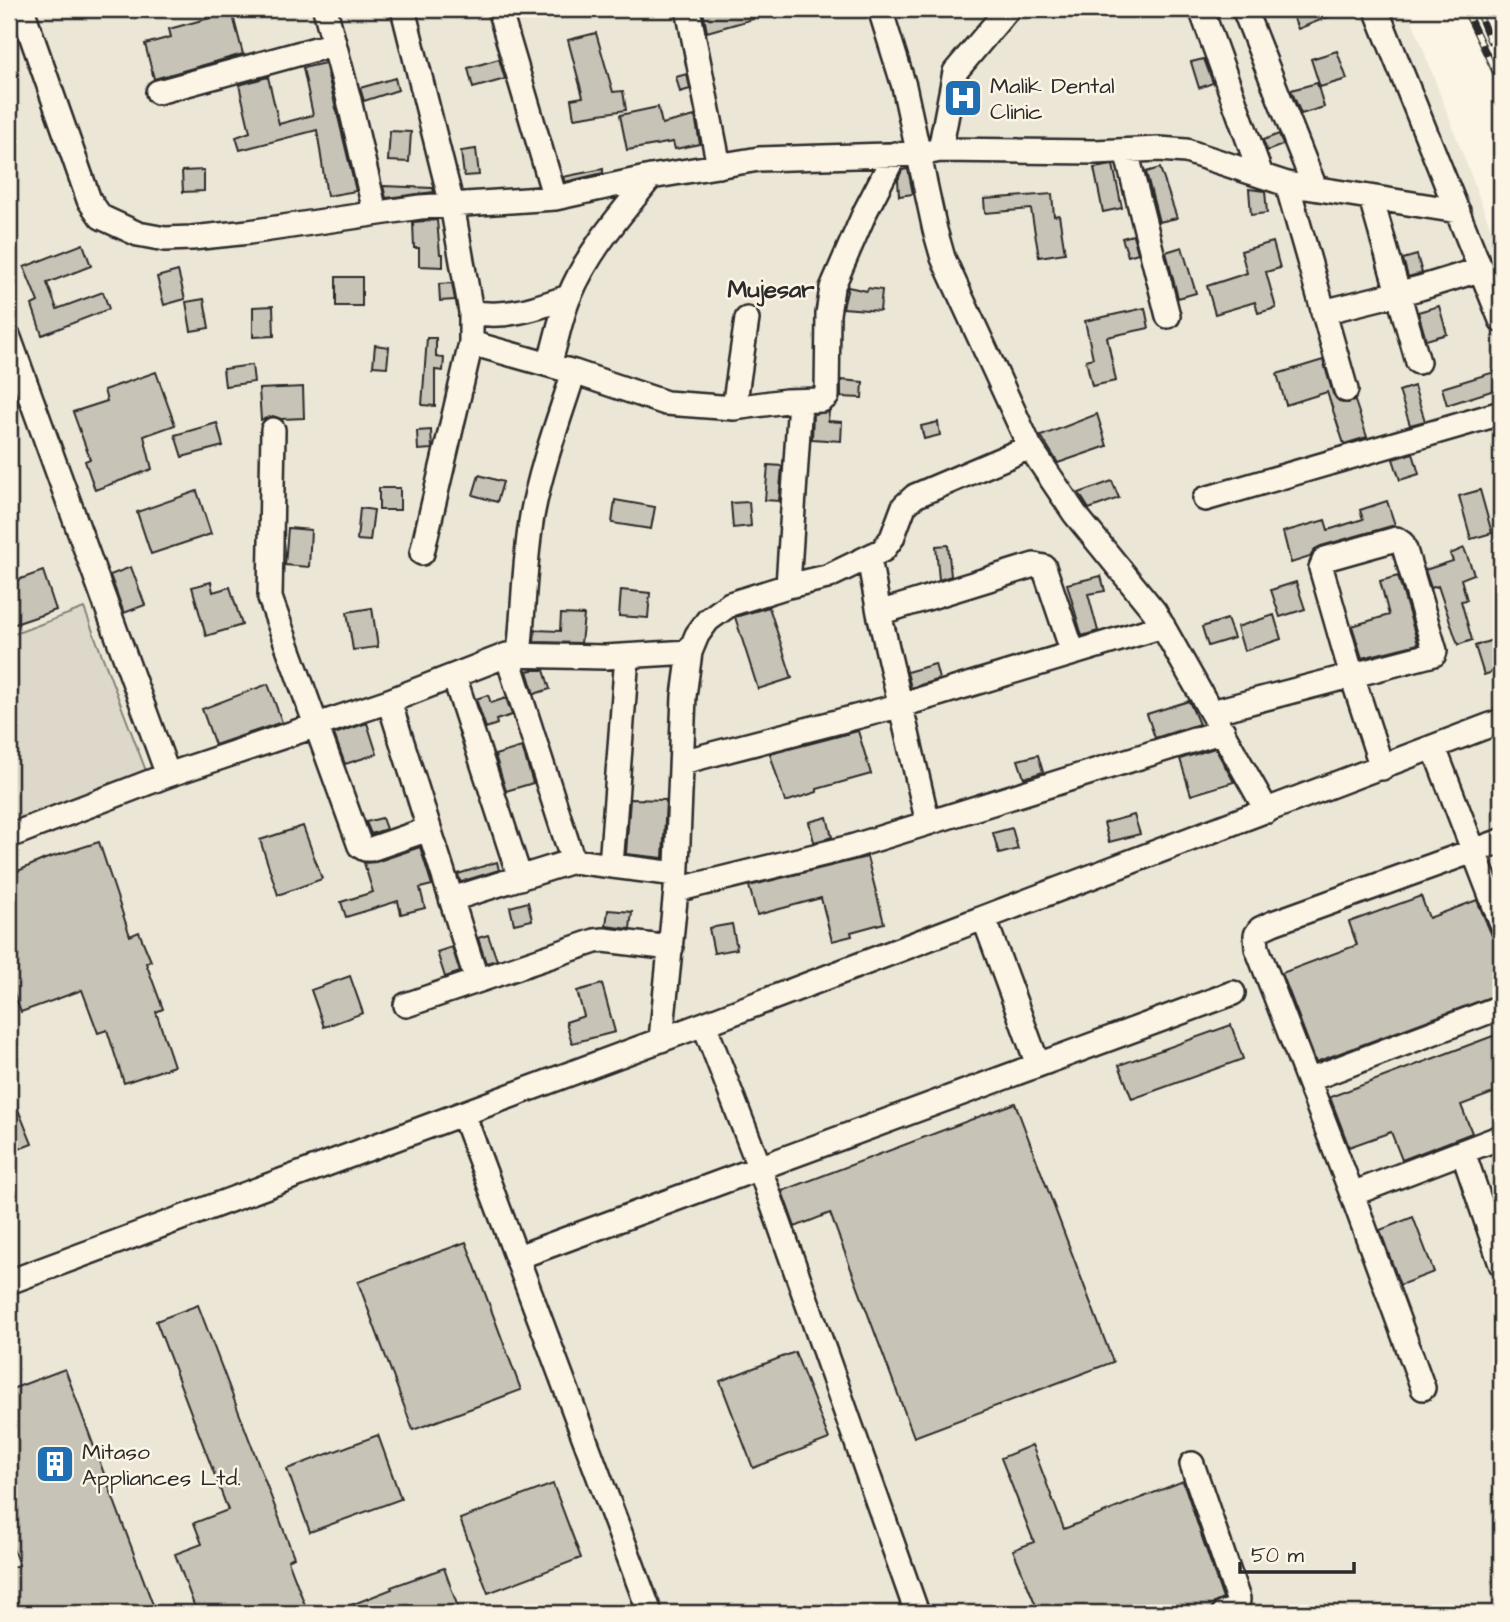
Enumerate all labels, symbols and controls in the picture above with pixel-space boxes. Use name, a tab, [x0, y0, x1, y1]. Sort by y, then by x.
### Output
place label: Malik Dental Clinic	[990, 70, 1115, 128]
hospital icon: Malik Dental Clinic	[942, 77, 984, 119]
district label: Mujesar	[728, 273, 815, 307]
place label: Mitaso Appliances Ltd.	[82, 1436, 241, 1494]
building icon: Mitaso Appliances Ltd.	[34, 1443, 76, 1485]
scale bar	[1240, 1531, 1354, 1575]
text: 50 m	[1251, 1541, 1305, 1570]

